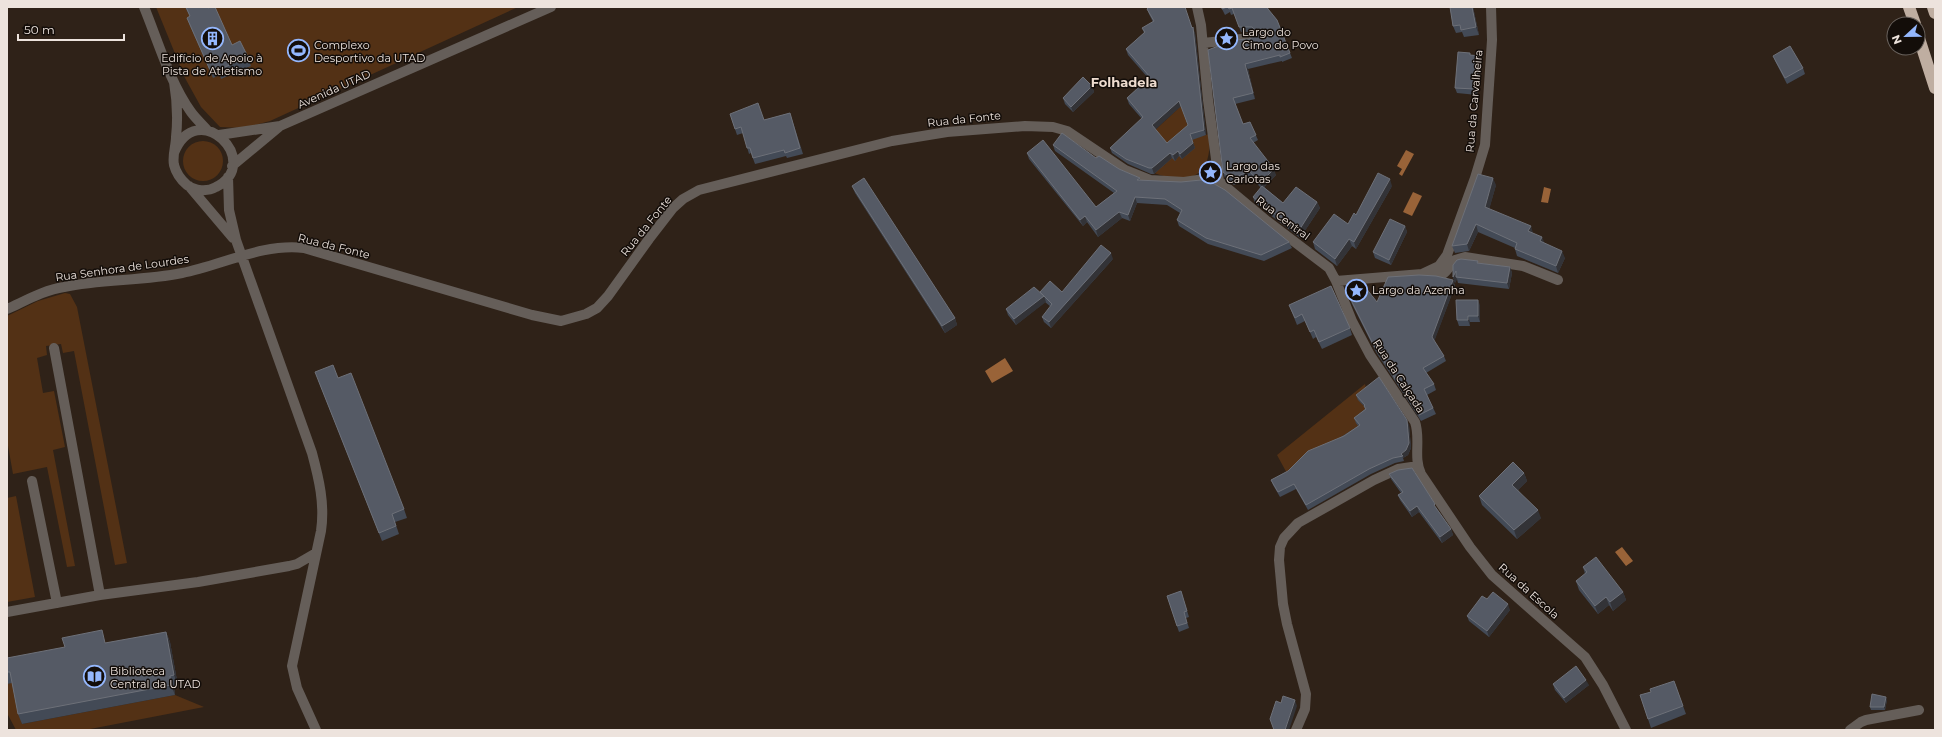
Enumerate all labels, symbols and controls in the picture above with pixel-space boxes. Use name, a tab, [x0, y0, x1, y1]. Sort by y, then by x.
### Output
scale bar	[18, 16, 124, 42]
north arrow	[1886, 16, 1926, 56]
text: 50 m	[24, 22, 55, 37]
building icon: Edifício de Apoio à Pista de Atletismo	[199, 25, 225, 51]
place icon: Largo do Cimo do Povo	[1213, 25, 1239, 51]
place label: Largo do Cimo do Povo	[1242, 25, 1319, 52]
text: N	[1889, 33, 1905, 46]
sports icon: Complexo Desportivo da UTAD	[285, 38, 311, 64]
place label: Complexo Desportivo da UTAD	[314, 38, 425, 65]
street label: Rua da Carvalheira	[1463, 49, 1485, 153]
place label: Edifício de Apoio à Pista de Atletismo	[161, 51, 263, 78]
street label: Avenida UTAD	[295, 67, 373, 111]
district label: Folhadela	[1091, 74, 1157, 90]
street label: Rua da Fonte	[927, 108, 1002, 130]
place icon: Largo das Carlotas	[1198, 159, 1224, 185]
place label: Largo das Carlotas	[1226, 159, 1281, 186]
street label: Rua da Fonte	[617, 193, 675, 259]
street label: Rua Central	[1253, 193, 1313, 243]
street label: Rua da Fonte	[297, 230, 372, 262]
street label: Rua Senhora de Lourdes	[54, 252, 190, 284]
place icon: Largo da Azenha	[1344, 277, 1370, 303]
place label: Largo da Azenha	[1372, 283, 1465, 297]
street label: Rua da Calçada	[1370, 336, 1428, 416]
street label: Rua da Escola	[1496, 560, 1562, 622]
library icon: Biblioteca Central da UTAD	[81, 664, 107, 690]
place label: Biblioteca Central da UTAD	[110, 664, 201, 691]

